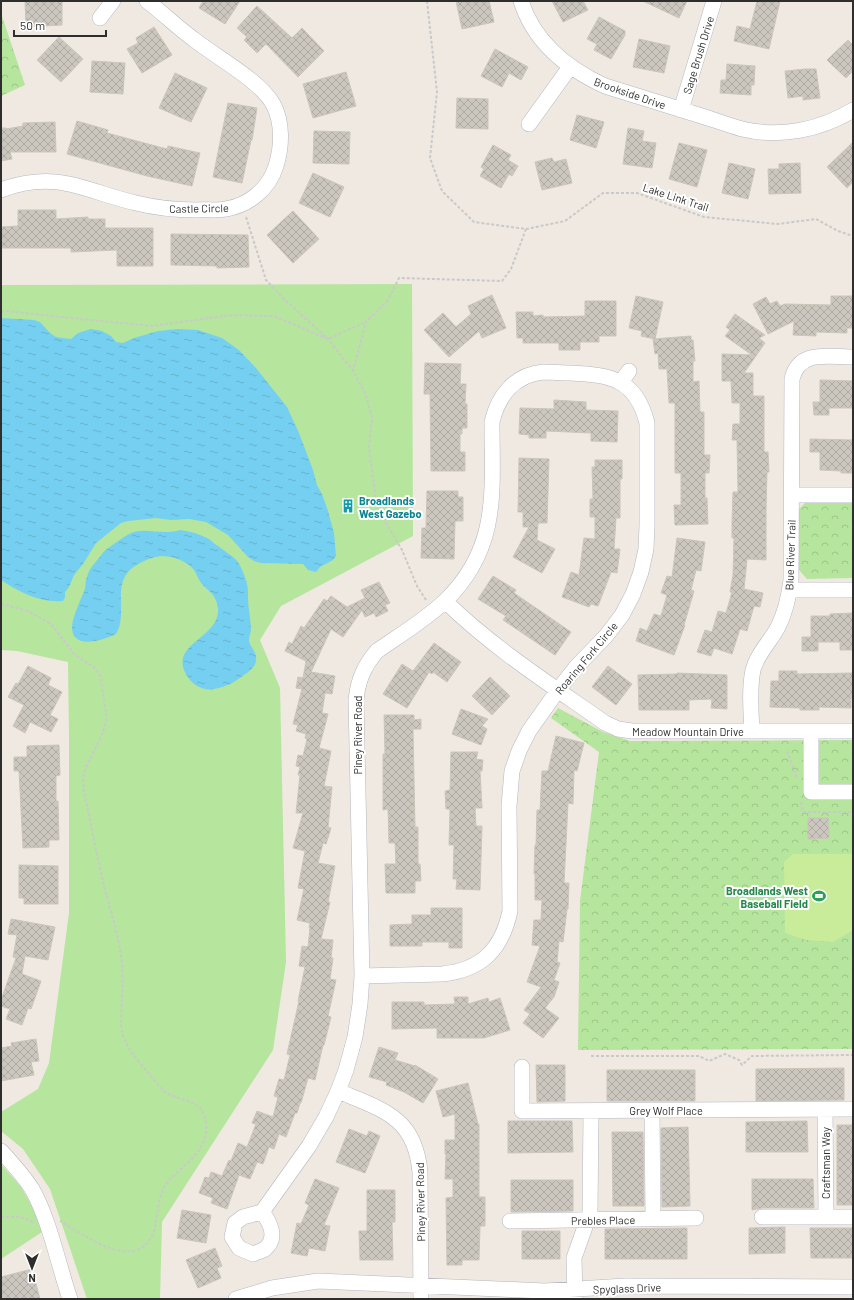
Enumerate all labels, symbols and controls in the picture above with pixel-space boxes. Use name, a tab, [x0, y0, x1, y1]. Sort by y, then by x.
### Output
scale bar	[14, 12, 106, 38]
street label: Sage Brush Drive	[680, 14, 716, 95]
text: 50 m	[20, 18, 45, 32]
street label: Brookside Drive	[592, 75, 668, 111]
street label: Lake Link Trail	[641, 180, 711, 214]
street label: Castle Circle	[169, 201, 229, 215]
place label: Broadlands West Gazebo	[359, 494, 422, 520]
building icon: Broadlands West Gazebo	[340, 498, 356, 514]
street label: Blue River Trail	[782, 519, 798, 591]
street label: Roaring Fork Circle	[552, 619, 620, 697]
street label: Piney River Road	[351, 695, 364, 775]
street label: Meadow Mountain Drive	[632, 725, 744, 738]
place label: Broadlands West Baseball Field	[726, 884, 808, 910]
sports icon: Broadlands West Baseball Field	[811, 888, 827, 904]
street label: Grey Wolf Place	[629, 1104, 703, 1117]
street label: Craftsman Way	[819, 1127, 832, 1199]
street label: Piney River Road	[413, 1162, 427, 1242]
street label: Prebles Place	[571, 1213, 635, 1227]
north arrow	[12, 1248, 52, 1288]
text: N	[28, 1272, 36, 1285]
street label: Spyglass Drive	[593, 1280, 662, 1296]

